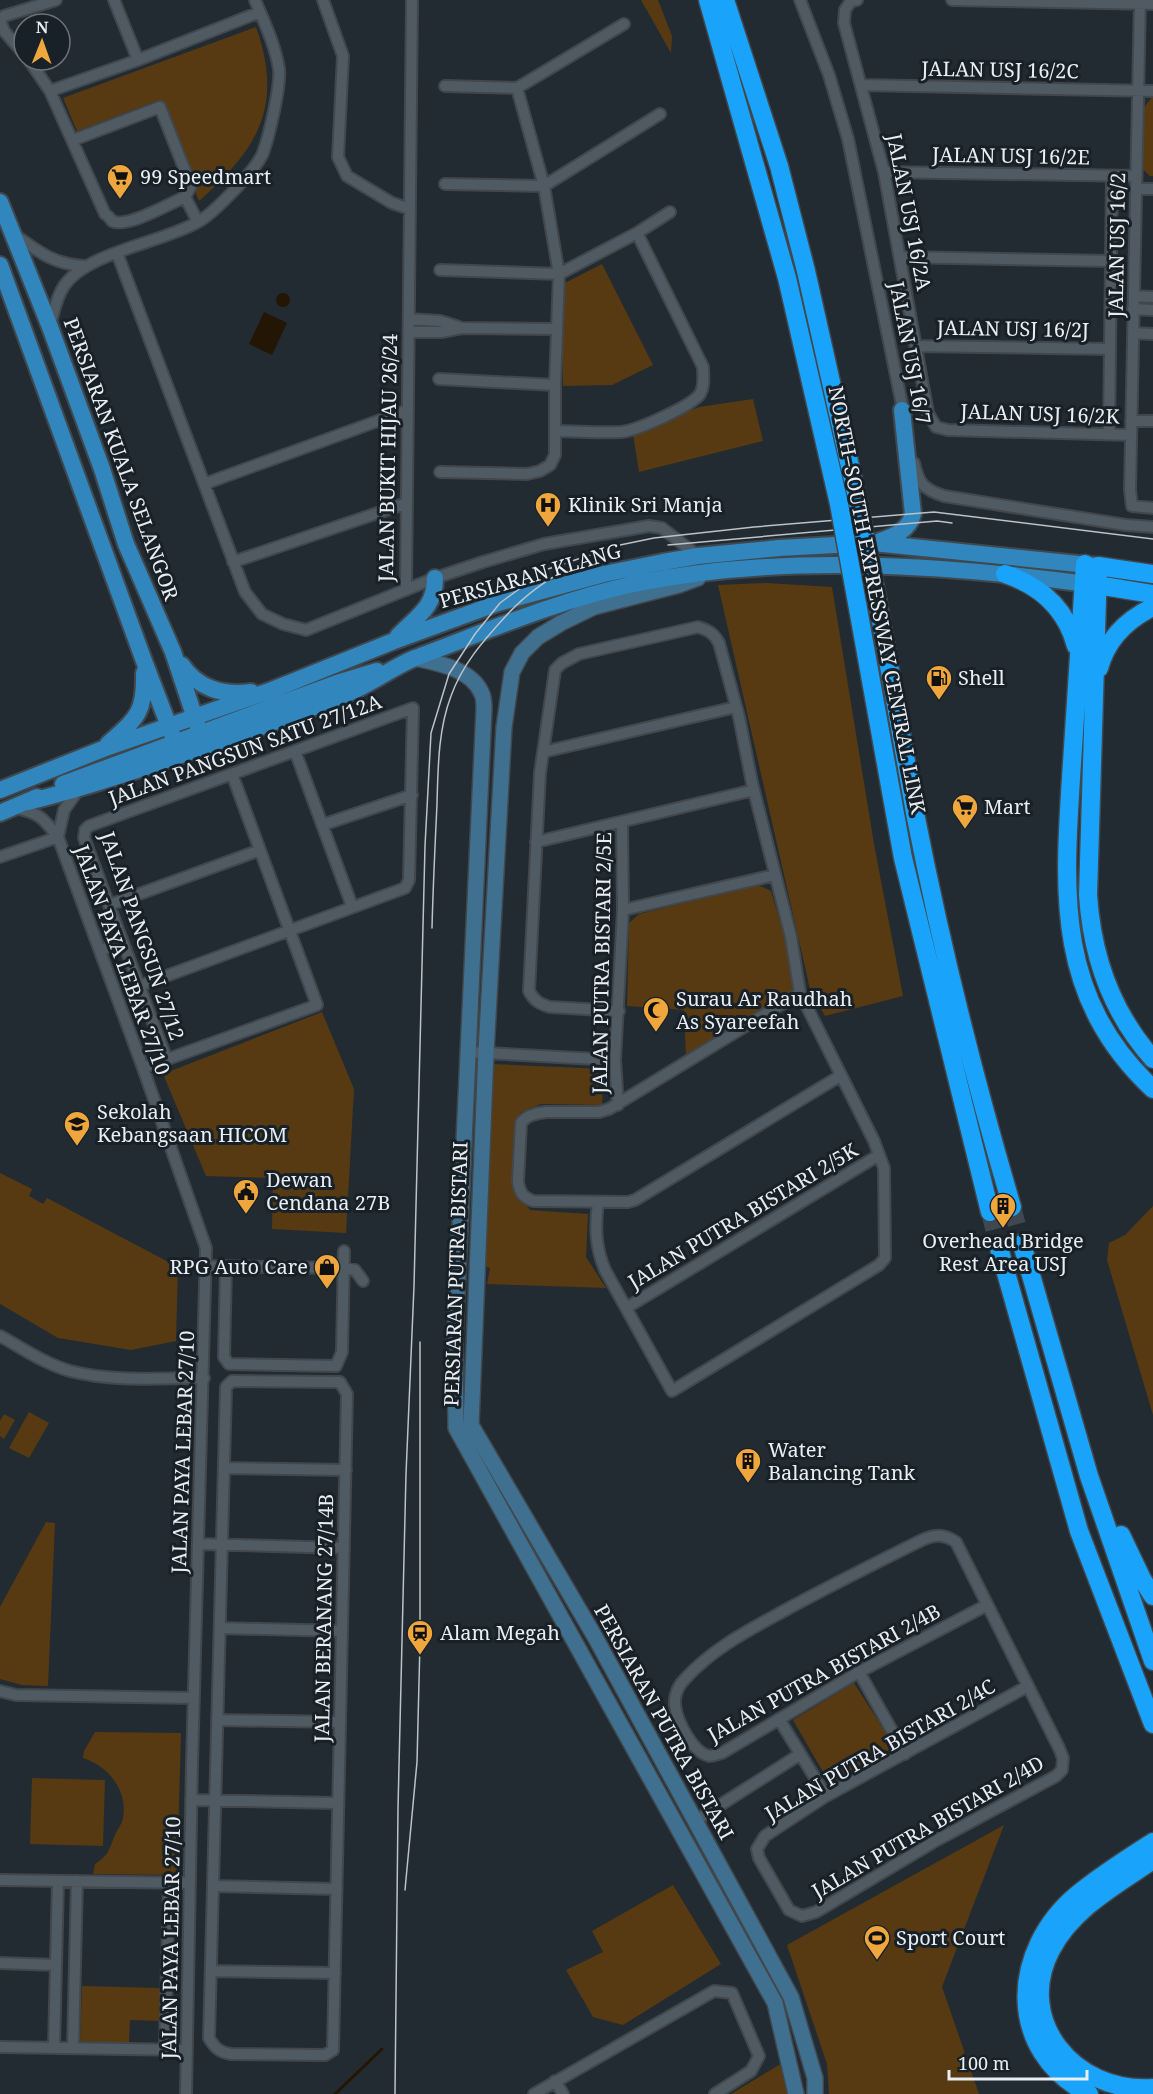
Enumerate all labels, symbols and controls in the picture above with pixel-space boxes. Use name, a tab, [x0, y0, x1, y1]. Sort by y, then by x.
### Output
north arrow	[12, 12, 72, 72]
text: N	[36, 16, 49, 38]
street label: JALAN USJ 16/2C	[920, 55, 1079, 84]
street label: JALAN USJ 16/2A	[881, 130, 938, 294]
street label: JALAN USJ 16/2E	[931, 141, 1090, 170]
supermarket icon: 99 Speedmart	[105, 162, 135, 200]
place label: 99 Speedmart	[140, 163, 271, 190]
street label: JALAN USJ 16/2	[1102, 172, 1131, 319]
street label: JALAN USJ 16/7	[883, 278, 938, 427]
street label: PERSIARAN KUALA SELANGOR	[58, 314, 186, 605]
street label: JALAN USJ 16/2J	[936, 314, 1089, 343]
street label: JALAN BUKIT HIJAU 26/24	[372, 334, 403, 583]
street label: NORTH–SOUTH EXPRESSWAY CENTRAL LINK	[823, 384, 932, 817]
street label: JALAN USJ 16/2K	[959, 397, 1121, 430]
hospital icon: Klinik Sri Manja	[533, 490, 563, 528]
place label: Klinik Sri Manja	[568, 491, 723, 518]
street label: PERSIARAN KLANG	[436, 537, 624, 614]
fuel station icon: Shell	[924, 663, 954, 701]
place label: Shell	[958, 664, 1005, 691]
street label: JALAN PANGSUN SATU 27/12A	[104, 687, 386, 812]
supermarket icon: Mart	[950, 792, 980, 830]
place label: Mart	[984, 793, 1030, 820]
street label: JALAN PANGSUN 27/12	[94, 827, 191, 1044]
street label: JALAN PUTRA BISTARI 2/5E	[586, 832, 617, 1095]
street label: JALAN PAYA LEBAR 27/10	[68, 840, 177, 1079]
place label: Surau Ar Raudhah As Syareefah	[676, 985, 853, 1035]
mosque icon: Surau Ar Raudhah As Syareefah	[641, 995, 671, 1033]
place label: Sekolah Kebangsaan HICOM	[97, 1098, 287, 1148]
school or university icon: Sekolah Kebangsaan HICOM	[62, 1109, 92, 1147]
street label: JALAN PUTRA BISTARI 2/5K	[622, 1136, 863, 1295]
street label: PERSIARAN PUTRA BISTARI	[437, 1141, 474, 1407]
place label: Dewan Cendana 27B	[266, 1166, 390, 1216]
public building icon: Dewan Cendana 27B	[231, 1177, 261, 1215]
building icon: Overhead Bridge Rest Area USJ	[988, 1191, 1018, 1229]
place label: Overhead Bridge Rest Area USJ	[922, 1227, 1084, 1277]
shop icon: RPG Auto Care	[312, 1252, 342, 1290]
place label: RPG Auto Care	[169, 1253, 308, 1280]
street label: JALAN PAYA LEBAR 27/10	[165, 1330, 200, 1575]
place label: Water Balancing Tank	[768, 1436, 916, 1486]
building icon: Water Balancing Tank	[733, 1446, 763, 1484]
street label: JALAN BERANANG 27/14B	[308, 1493, 339, 1744]
street label: JALAN PUTRA BISTARI 2/4B	[702, 1597, 945, 1748]
street label: PERSIARAN PUTRA BISTARI	[588, 1599, 741, 1844]
station icon: Alam Megah	[405, 1618, 435, 1656]
place label: Alam Megah	[440, 1619, 560, 1646]
street label: JALAN PUTRA BISTARI 2/4C	[759, 1673, 1000, 1827]
street label: JALAN PUTRA BISTARI 2/4D	[806, 1749, 1049, 1905]
street label: JALAN PAYA LEBAR 27/10	[155, 1816, 186, 2061]
sports icon: Sport Court	[862, 1923, 892, 1961]
place label: Sport Court	[896, 1924, 1005, 1951]
scale bar	[949, 2043, 1087, 2081]
text: 100 m	[958, 2051, 1010, 2075]

